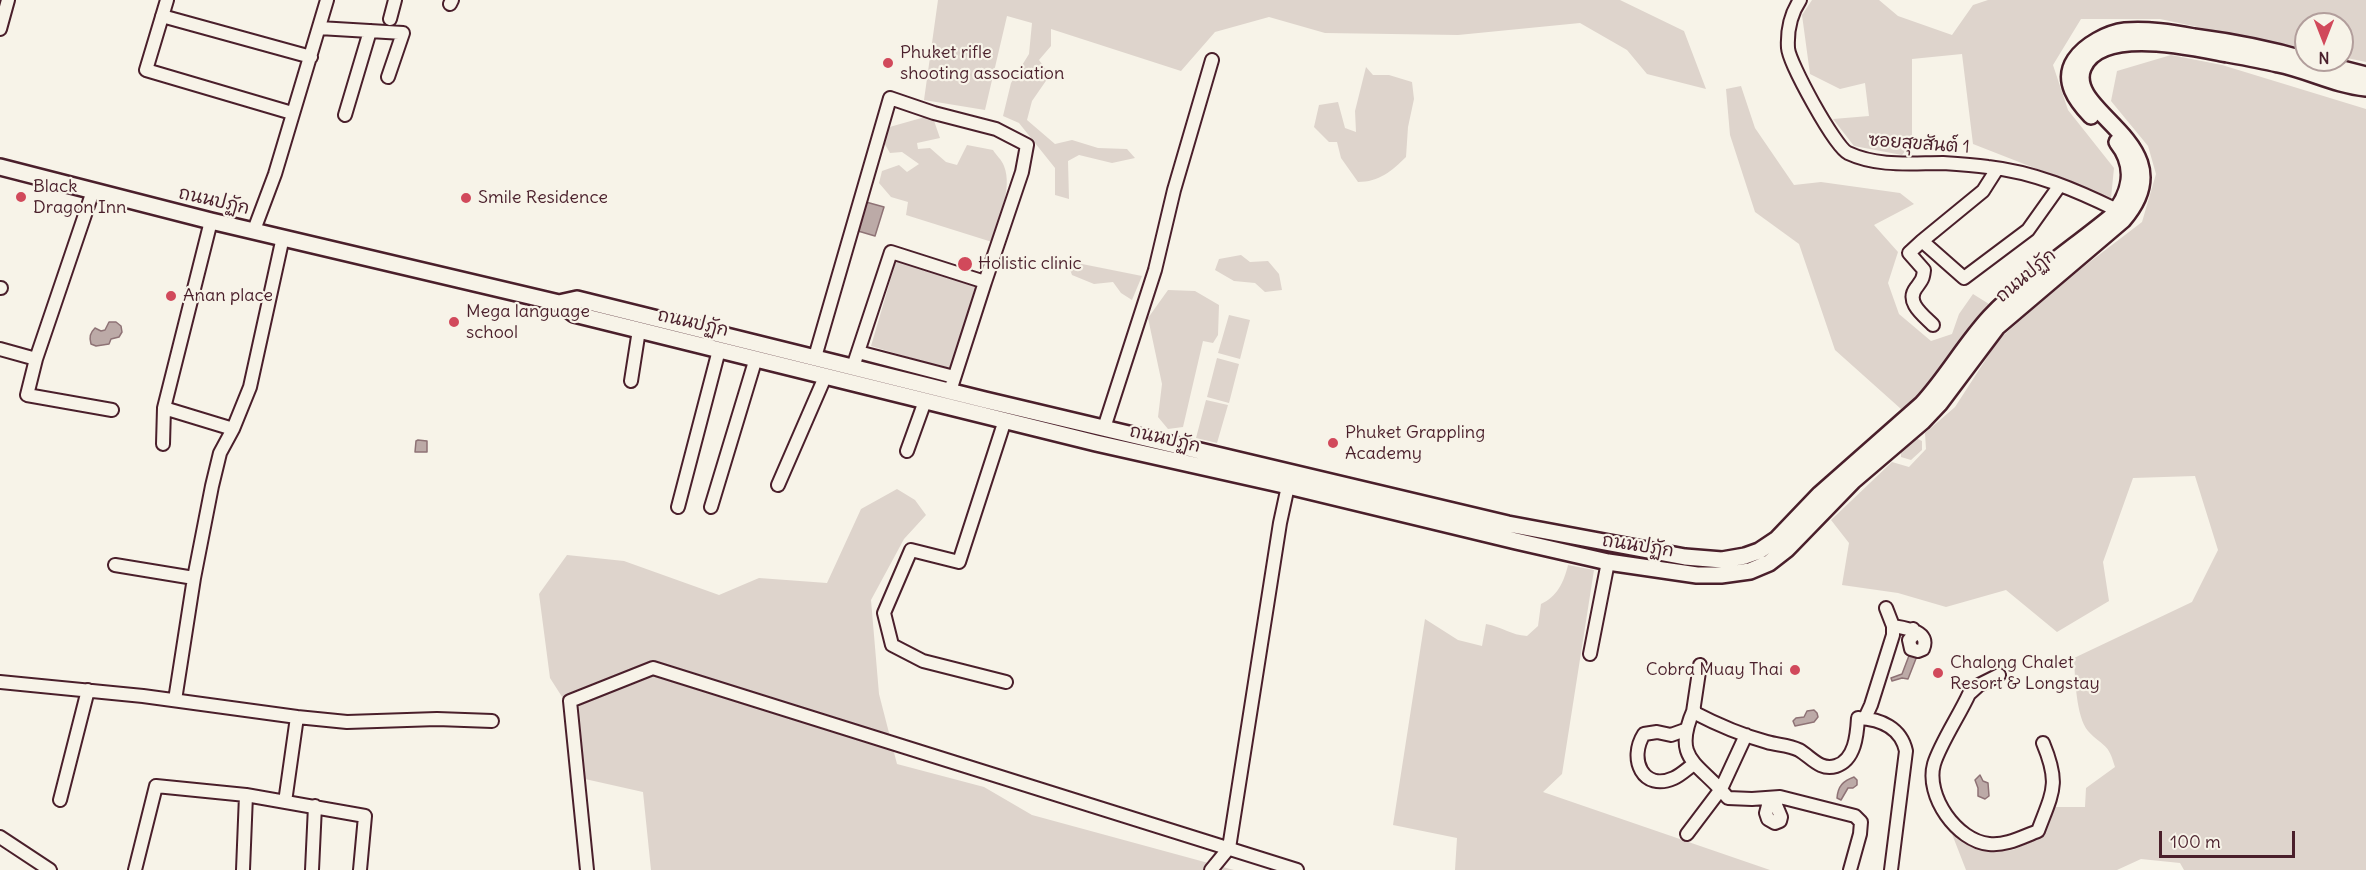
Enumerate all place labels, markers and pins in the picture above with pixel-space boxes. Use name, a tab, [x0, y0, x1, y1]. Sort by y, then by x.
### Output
place label: Phuket rifle shooting association	[900, 42, 1064, 84]
marker: Phuket rifle shooting association	[881, 56, 895, 70]
place label: Black Dragon Inn	[33, 176, 127, 219]
place label: Smile Residence	[478, 187, 608, 209]
marker: Black Dragon Inn	[14, 190, 28, 204]
marker: Smile Residence	[459, 191, 473, 205]
place label: Holistic clinic	[978, 253, 1082, 275]
marker: Holistic clinic	[956, 255, 974, 273]
place label: Anan place	[183, 285, 273, 307]
marker: Anan place	[164, 289, 178, 303]
place label: Mega language school	[466, 301, 590, 344]
marker: Mega language school	[447, 315, 461, 329]
place label: Phuket Grappling Academy	[1345, 422, 1485, 464]
marker: Phuket Grappling Academy	[1326, 436, 1340, 450]
place label: Chalong Chalet Resort & Longstay	[1950, 652, 2100, 694]
place label: Cobra Muay Thai	[1646, 659, 1783, 681]
marker: Cobra Muay Thai	[1788, 663, 1802, 677]
marker: Chalong Chalet Resort & Longstay	[1931, 666, 1945, 680]

